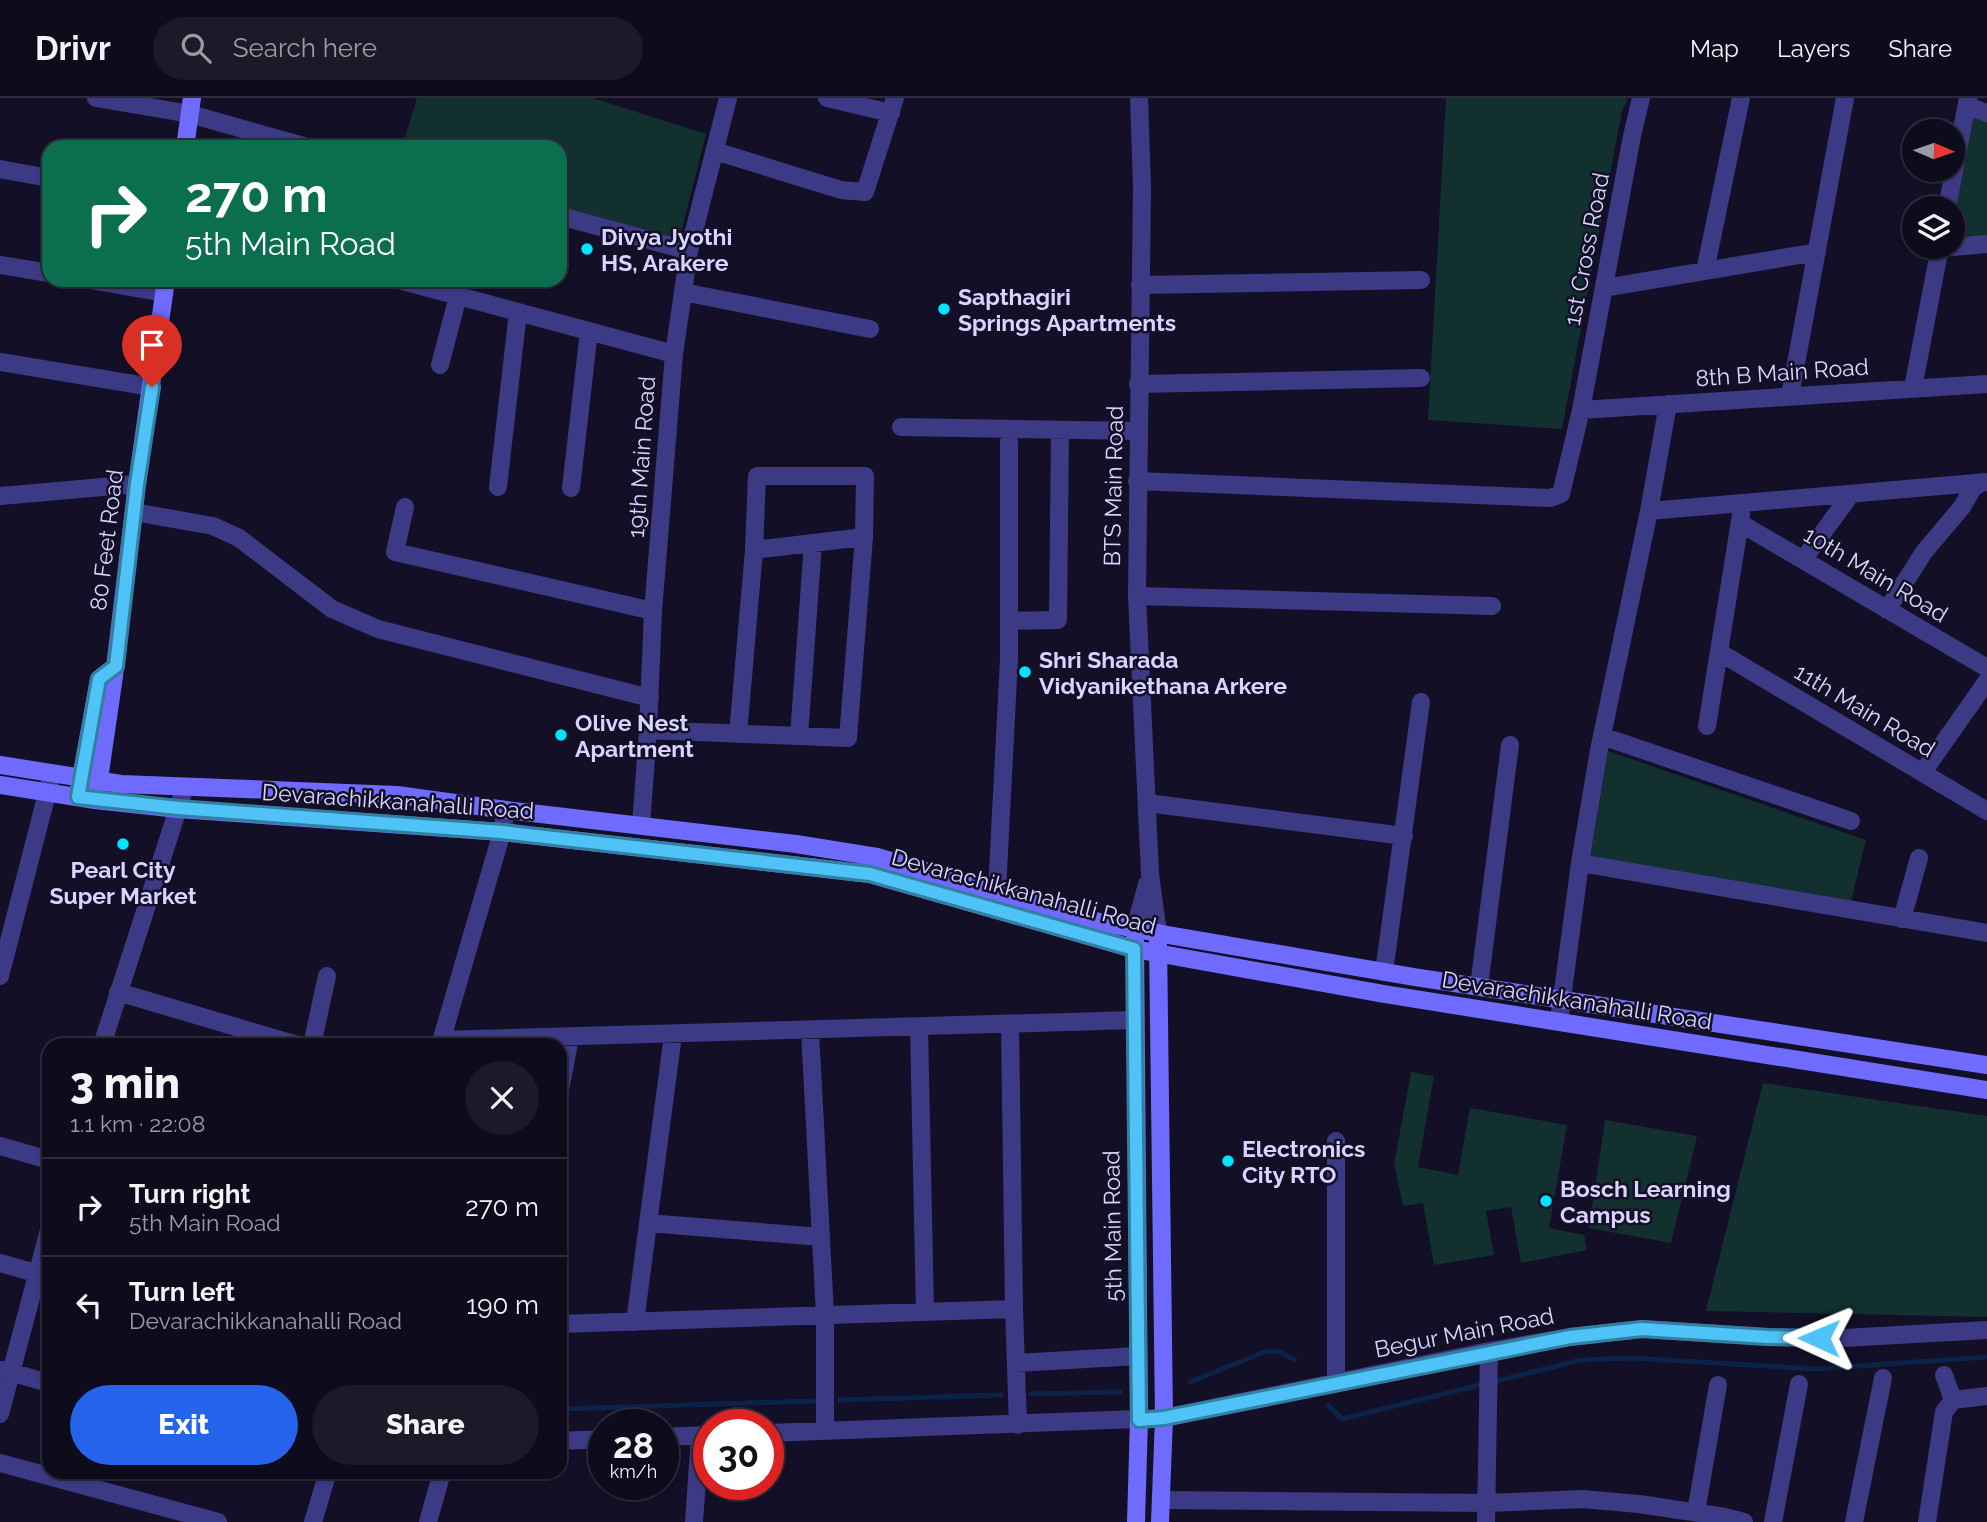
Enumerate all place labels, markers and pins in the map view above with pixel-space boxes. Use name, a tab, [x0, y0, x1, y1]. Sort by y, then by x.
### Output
place label: Divya Jyothi HS, Arakere	[601, 223, 732, 276]
marker: Divya Jyothi HS, Arakere	[579, 241, 595, 257]
place label: Sapthagiri Springs Apartments	[958, 283, 1176, 336]
marker: Sapthagiri Springs Apartments	[936, 301, 952, 317]
pin	[122, 315, 182, 387]
place label: Shri Sharada Vidyanikethana Arkere	[1039, 646, 1287, 699]
marker: Shri Sharada Vidyanikethana Arkere	[1017, 664, 1033, 680]
place label: Olive Nest Apartment	[575, 709, 694, 762]
marker: Olive Nest Apartment	[553, 727, 569, 743]
marker: Pearl City Super Market	[115, 836, 131, 852]
place label: Pearl City Super Market	[49, 856, 197, 909]
place label: Electronics City RTO	[1242, 1135, 1365, 1188]
marker: Electronics City RTO	[1220, 1153, 1236, 1169]
place label: Bosch Learning Campus	[1560, 1175, 1731, 1228]
marker: Bosch Learning Campus	[1538, 1193, 1554, 1209]

